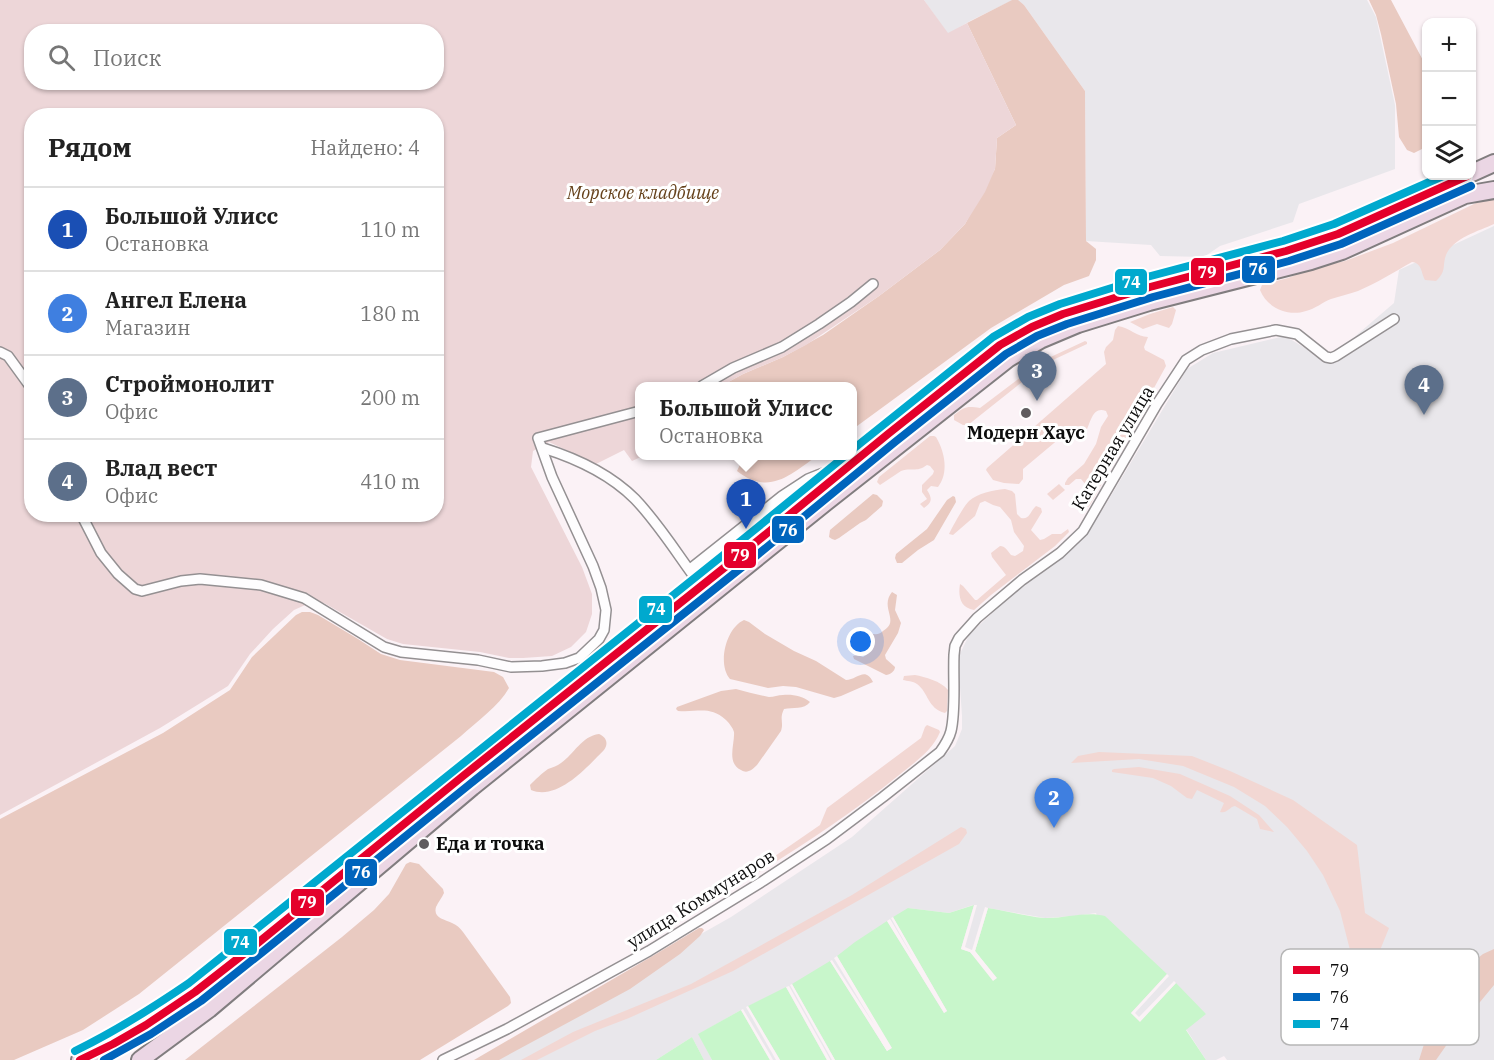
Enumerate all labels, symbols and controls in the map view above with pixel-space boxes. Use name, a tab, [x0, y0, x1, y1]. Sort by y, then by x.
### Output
map controls	[1422, 18, 1476, 180]
button: +	[1422, 18, 1476, 72]
search box	[24, 24, 444, 90]
icon: search	[45, 41, 78, 74]
text: Поиск	[93, 43, 161, 72]
button: −	[1422, 72, 1476, 126]
button: layers	[1422, 126, 1476, 180]
text: Рядом	[48, 130, 132, 164]
text: Найдено: 4	[311, 134, 420, 161]
park label: Морское кладбище	[566, 181, 719, 204]
text: Большой Улисс	[105, 201, 278, 230]
text: 1	[62, 216, 74, 243]
text: 110 m	[360, 216, 420, 243]
text: Остановка	[105, 230, 209, 257]
line badge: 76	[1241, 255, 1276, 284]
line badge: 79	[1190, 257, 1225, 286]
text: 76	[1248, 259, 1268, 279]
text: 79	[1197, 262, 1217, 282]
line badge: 74	[1114, 268, 1148, 296]
text: 74	[1121, 272, 1141, 292]
text: Ангел Елена	[105, 285, 247, 314]
text: 2	[62, 300, 74, 327]
text: 180 m	[360, 300, 420, 327]
text: Магазин	[105, 314, 190, 341]
pin: 3	[1018, 352, 1056, 401]
pin: 4	[1404, 366, 1444, 415]
text: Строймонолит	[105, 369, 274, 398]
street label: Катерная улица	[1066, 381, 1159, 514]
popup	[635, 382, 857, 460]
text: 3	[62, 384, 74, 411]
text: 200 m	[360, 384, 420, 411]
text: Большой Улисс	[659, 393, 833, 422]
text: Офис	[105, 398, 158, 425]
marker: Модерн Хаус	[1019, 406, 1033, 420]
place label: Модерн Хаус	[967, 421, 1085, 444]
text: Остановка	[659, 422, 764, 449]
text: Влад вест	[105, 453, 218, 482]
text: 4	[62, 468, 74, 495]
text: 410 m	[360, 468, 420, 495]
pin: 1	[726, 480, 766, 529]
text: Офис	[105, 482, 158, 509]
line badge: 76	[771, 515, 805, 544]
text: 76	[778, 520, 798, 540]
line badge: 79	[723, 541, 757, 569]
text: 79	[730, 545, 750, 565]
line badge: 74	[638, 595, 673, 624]
text: 74	[646, 599, 666, 619]
your location	[846, 627, 875, 656]
pin: 2	[1034, 778, 1074, 828]
place label: Еда и точка	[436, 832, 544, 855]
marker: Еда и точка	[417, 837, 431, 851]
street label: улица Коммунаров	[623, 844, 779, 953]
line badge: 76	[344, 858, 378, 887]
text: 76	[351, 862, 371, 882]
line badge: 79	[290, 888, 325, 917]
text: 79	[297, 892, 317, 912]
line badge: 74	[223, 928, 258, 956]
text: 74	[230, 932, 250, 952]
legend	[1281, 949, 1479, 1045]
text: 79	[1330, 960, 1349, 980]
text: 76	[1330, 987, 1349, 1007]
text: 74	[1330, 1014, 1349, 1034]

